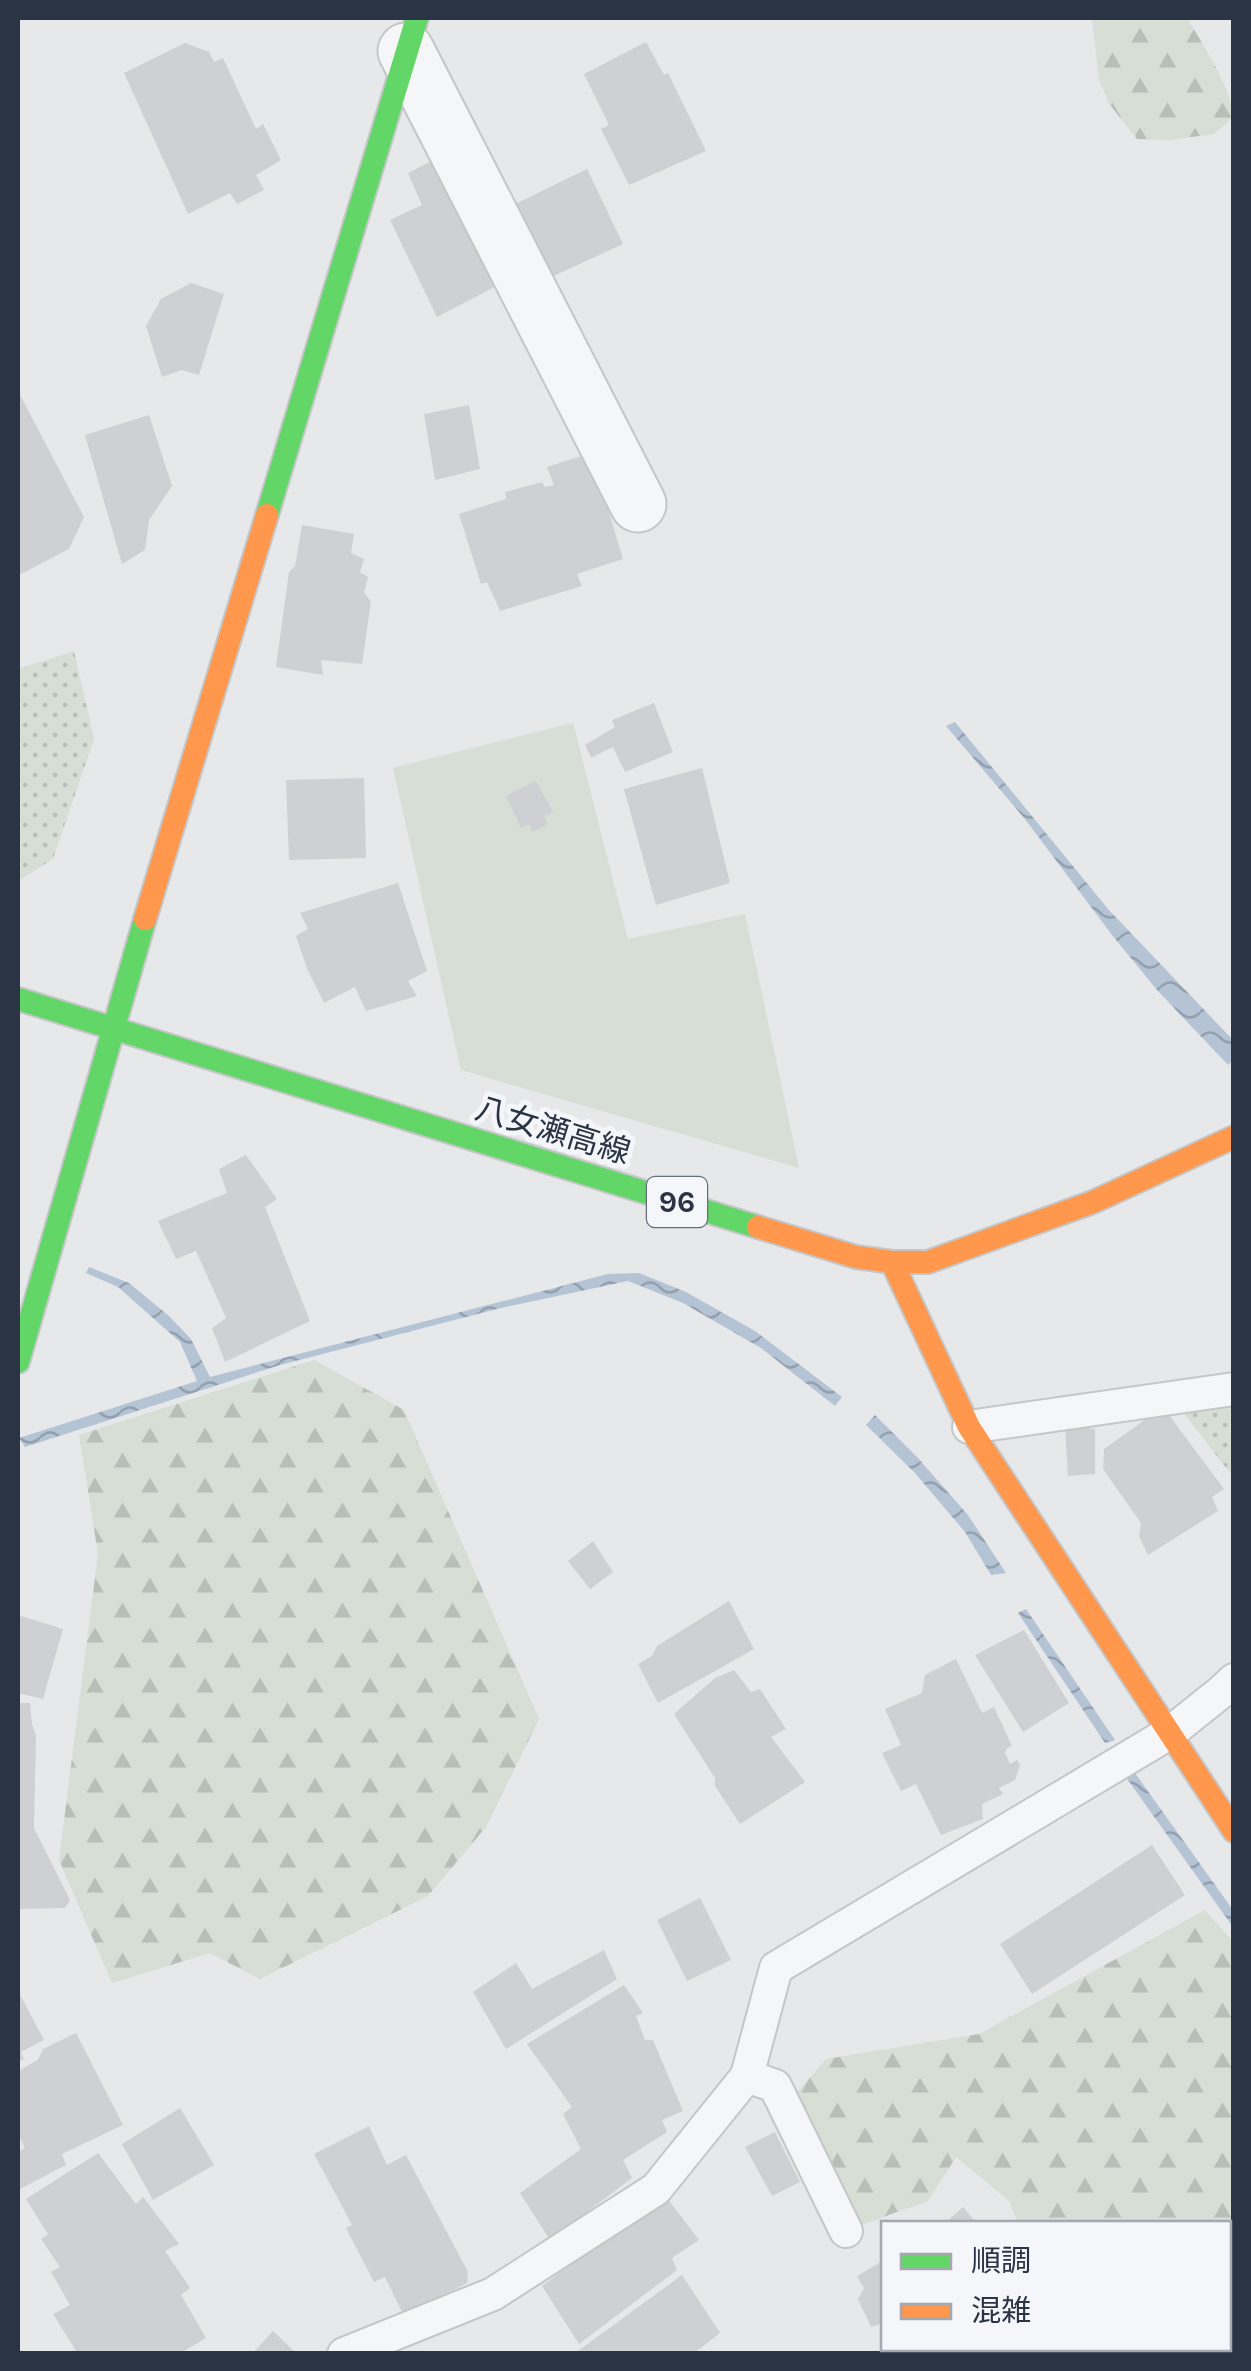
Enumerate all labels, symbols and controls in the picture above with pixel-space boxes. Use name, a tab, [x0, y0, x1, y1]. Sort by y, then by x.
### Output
street label: 八女瀬高線	[471, 1089, 635, 1172]
road number: 96	[647, 1177, 707, 1227]
legend	[881, 2221, 1231, 2351]
text: 順調	[971, 2243, 1031, 2279]
text: 混雑	[971, 2293, 1031, 2329]

